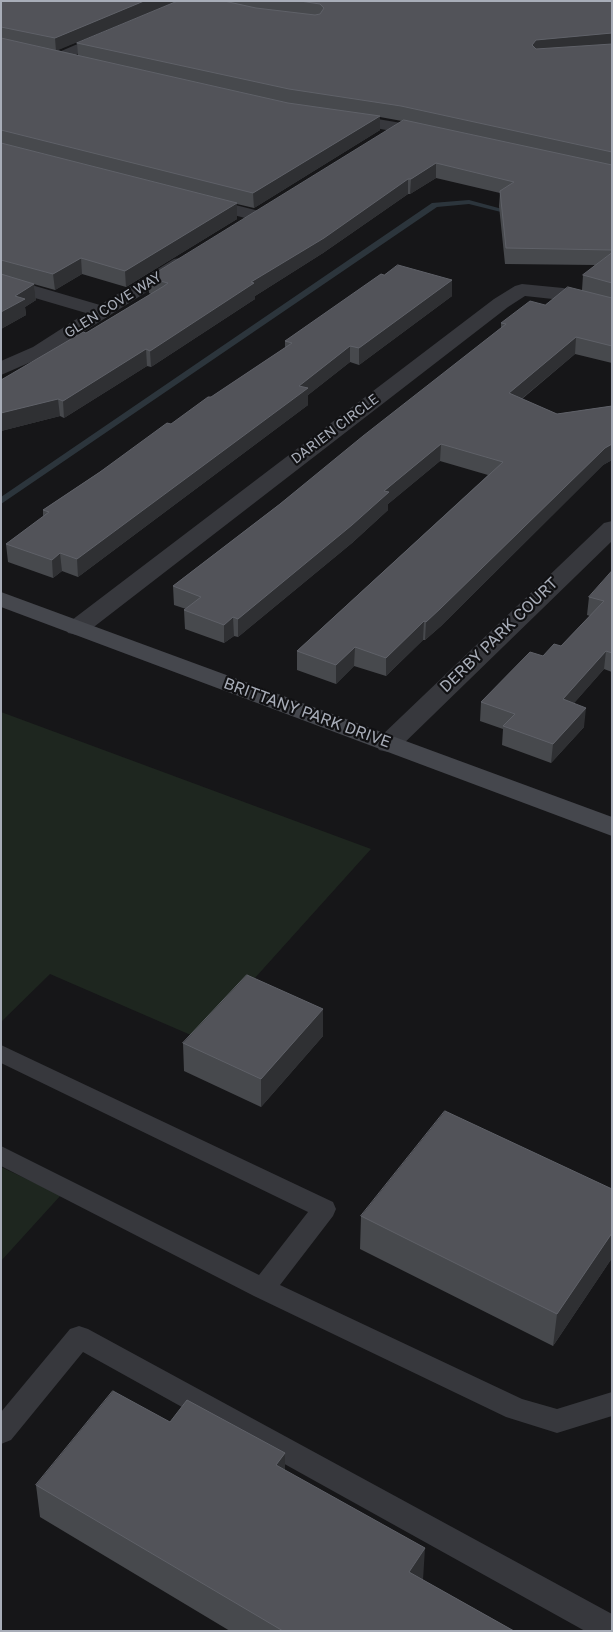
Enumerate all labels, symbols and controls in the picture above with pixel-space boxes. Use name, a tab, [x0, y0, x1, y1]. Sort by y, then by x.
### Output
street label: GLEN COVE WAY	[61, 268, 165, 342]
street label: DARIEN CIRCLE	[288, 391, 382, 467]
street label: DERBY PARK COURT	[436, 574, 562, 696]
street label: BRITTANY PARK DRIVE	[221, 674, 393, 752]

